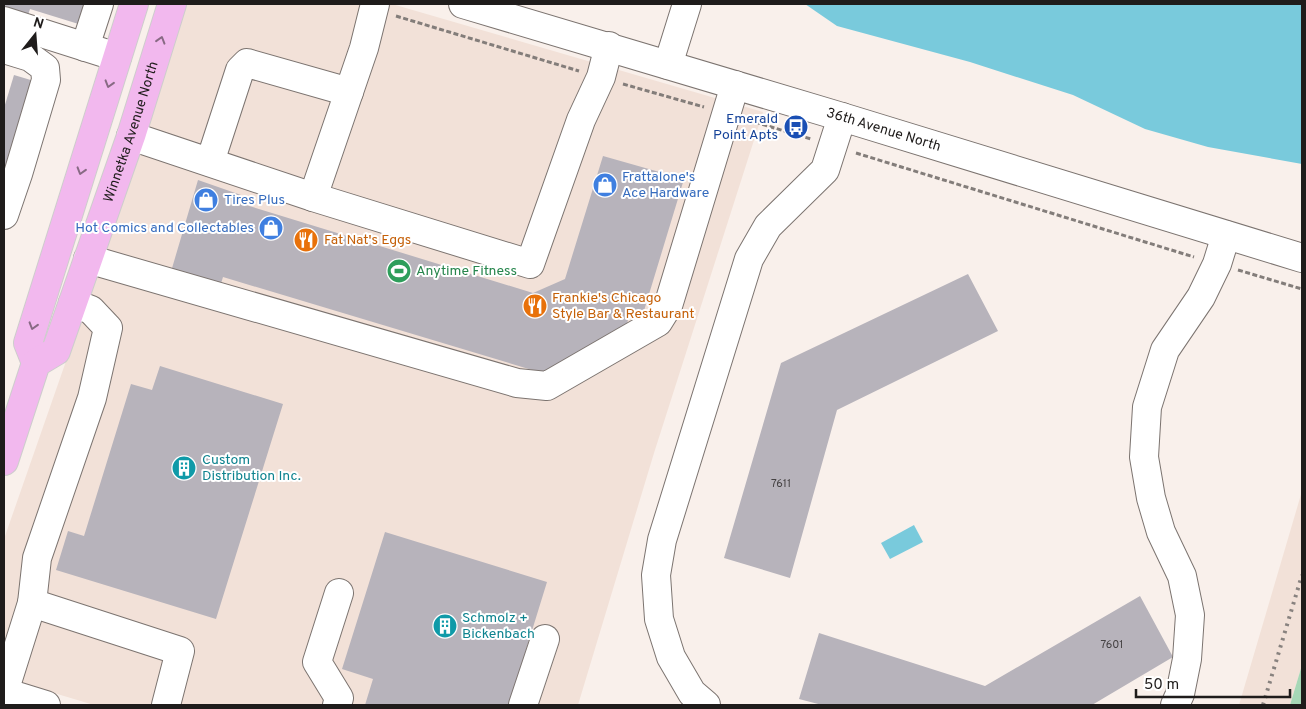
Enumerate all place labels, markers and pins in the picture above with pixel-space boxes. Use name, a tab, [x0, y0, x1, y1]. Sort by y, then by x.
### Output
place label: Emerald Point Apts	[713, 111, 778, 144]
bus stop icon: Emerald Point Apts	[783, 114, 809, 140]
place label: Frattalone's Ace Hardware	[622, 169, 709, 202]
shop icon: Frattalone's Ace Hardware	[592, 172, 618, 198]
shop icon: Tires Plus	[193, 187, 219, 213]
place label: Tires Plus	[224, 192, 285, 209]
shop icon: Hot Comics and Collectables	[258, 215, 284, 241]
place label: Hot Comics and Collectables	[75, 220, 254, 237]
restaurant icon: Fat Nat's Eggs	[293, 227, 319, 253]
place label: Fat Nat's Eggs	[324, 232, 411, 249]
sports icon: Anytime Fitness	[386, 258, 412, 284]
place label: Anytime Fitness	[416, 263, 517, 280]
place label: Frankie's Chicago Style Bar & Restaurant	[552, 290, 695, 323]
restaurant icon: Frankie's Chicago Style Bar & Restaurant	[522, 293, 548, 319]
place label: Custom Distribution Inc.	[202, 452, 301, 485]
building icon: Custom Distribution Inc.	[171, 455, 197, 481]
place label: Schmolz + Bickenbach	[462, 610, 535, 643]
building icon: Schmolz + Bickenbach	[432, 613, 458, 639]

